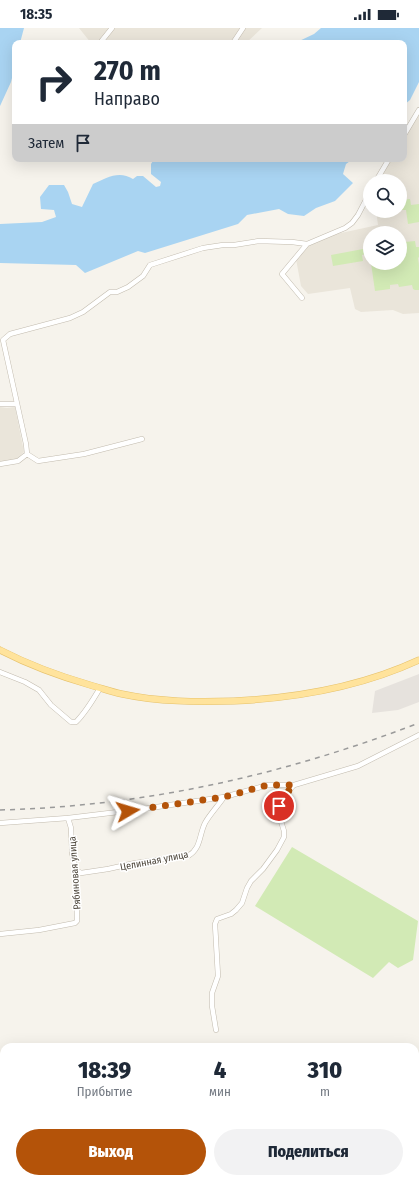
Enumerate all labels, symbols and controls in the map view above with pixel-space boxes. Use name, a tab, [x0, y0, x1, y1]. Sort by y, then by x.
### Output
text: 18:35	[20, 5, 52, 23]
text: 270 m	[94, 54, 161, 87]
icon: right	[28, 56, 80, 108]
text: Направо	[94, 88, 160, 110]
icon: arrive	[72, 132, 94, 154]
text: Затем	[28, 134, 64, 152]
map controls	[363, 174, 407, 270]
button: search	[363, 174, 407, 218]
button: layers	[363, 226, 407, 270]
pin	[262, 789, 296, 823]
position arrow	[107, 790, 149, 832]
icon: arrive	[268, 795, 290, 817]
street label: Рябиновая улица	[66, 836, 84, 910]
street label: Целинная улица	[119, 848, 189, 873]
text: 18:39	[78, 1056, 131, 1084]
text: 4	[214, 1056, 226, 1084]
text: 310	[308, 1056, 342, 1084]
text: Прибытие	[77, 1084, 132, 1099]
text: мин	[209, 1084, 231, 1099]
text: m	[320, 1084, 330, 1099]
button: Выход	[16, 1129, 206, 1175]
button: Поделиться	[214, 1129, 403, 1175]

